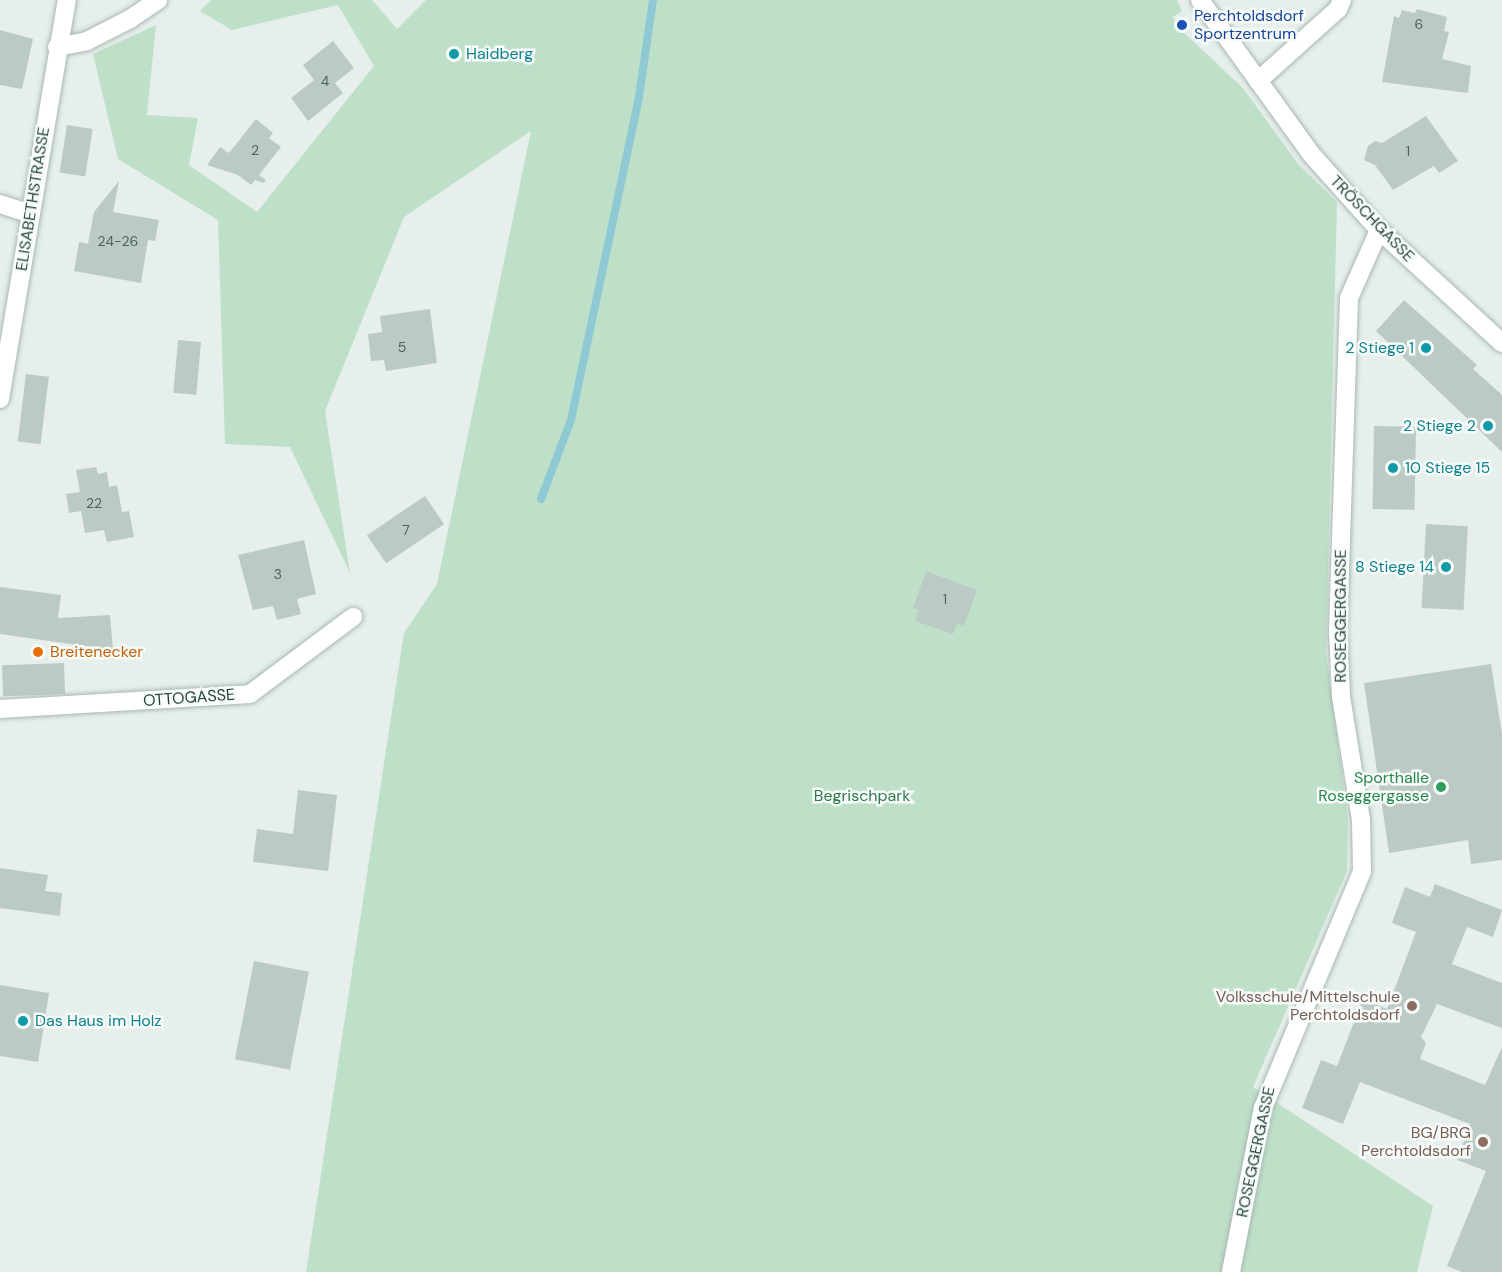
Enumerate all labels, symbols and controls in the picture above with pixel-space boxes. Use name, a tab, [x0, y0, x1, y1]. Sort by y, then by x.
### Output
place label: Perchtoldsdorf Sportzentrum	[1194, 6, 1304, 44]
house number: 6	[1415, 16, 1423, 32]
marker: Perchtoldsdorf Sportzentrum	[1175, 18, 1189, 32]
place label: Haidberg	[466, 44, 533, 64]
marker: Haidberg	[447, 47, 461, 61]
house number: 4	[321, 73, 329, 89]
street label: ELISABETHSTRASSE	[12, 126, 54, 272]
house number: 2	[251, 142, 259, 158]
house number: 1	[1406, 143, 1410, 159]
street label: TRÖSCHGASSE	[1326, 172, 1418, 266]
house number: 24-26	[98, 233, 138, 249]
place label: 2 Stiege 1	[1345, 338, 1414, 358]
house number: 5	[398, 339, 406, 355]
marker: 2 Stiege 1	[1419, 341, 1433, 355]
place label: 2 Stiege 2	[1403, 416, 1476, 436]
marker: 2 Stiege 2	[1481, 419, 1495, 433]
place label: 10 Stiege 15	[1405, 458, 1490, 478]
marker: 10 Stiege 15	[1386, 461, 1400, 475]
house number: 22	[86, 495, 102, 511]
house number: 7	[402, 522, 410, 538]
street label: ROSEGGERGASSE	[1331, 549, 1351, 683]
place label: 8 Stiege 14	[1355, 557, 1434, 577]
marker: 8 Stiege 14	[1439, 560, 1453, 574]
house number: 3	[274, 566, 282, 582]
house number: 1	[943, 591, 947, 607]
place label: Breitenecker	[50, 642, 143, 662]
marker: Breitenecker	[31, 645, 45, 659]
street label: OTTOGASSE	[142, 685, 236, 711]
place label: Sporthalle Roseggergasse	[1318, 768, 1429, 806]
marker: Sporthalle Roseggergasse	[1434, 780, 1448, 794]
park label: Begrischpark	[814, 786, 910, 806]
place label: Volksschule/Mittelschule Perchtoldsdorf	[1216, 987, 1400, 1025]
marker: Volksschule/Mittelschule Perchtoldsdorf	[1405, 999, 1419, 1013]
place label: Das Haus im Holz	[35, 1011, 162, 1031]
marker: Das Haus im Holz	[16, 1014, 30, 1028]
street label: ROSEGGERGASSE	[1233, 1085, 1279, 1219]
place label: BG/BRG Perchtoldsdorf	[1361, 1123, 1471, 1161]
marker: BG/BRG Perchtoldsdorf	[1476, 1135, 1490, 1149]

